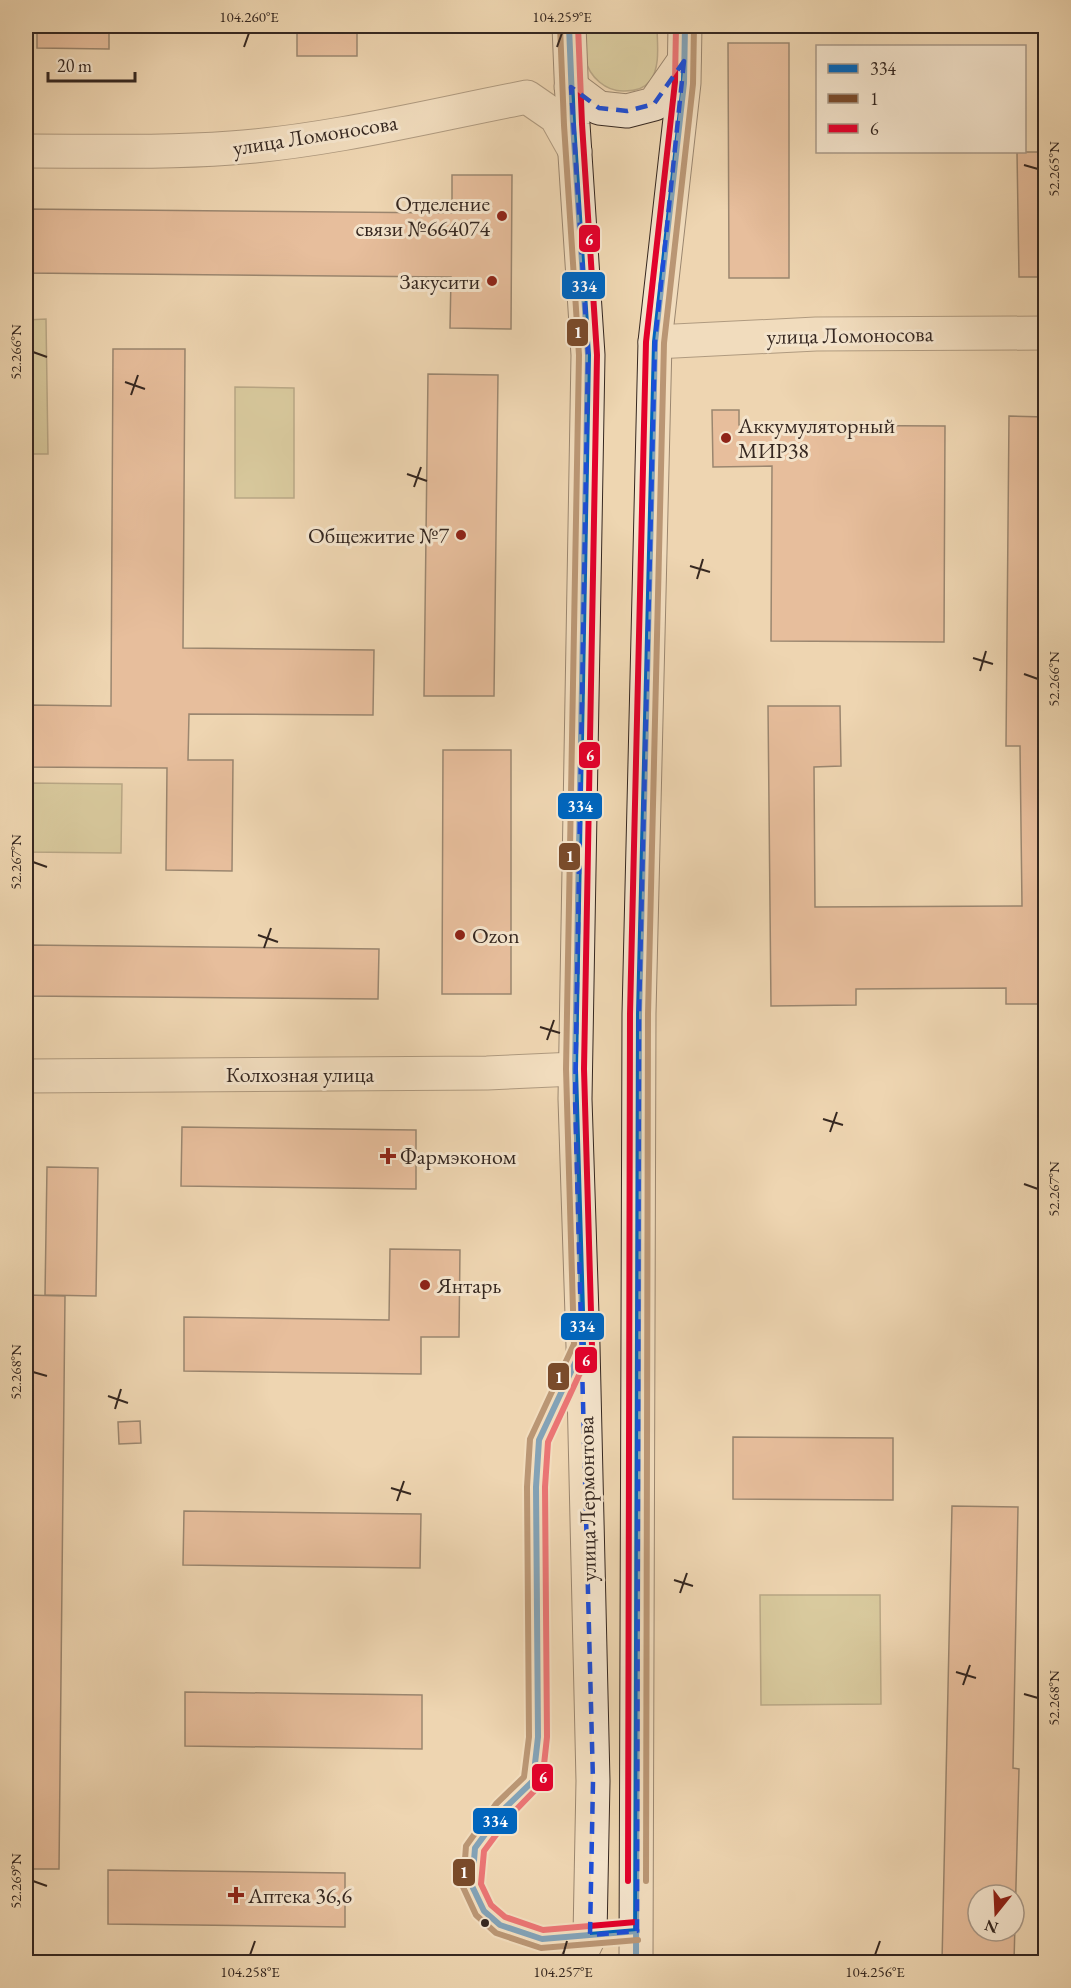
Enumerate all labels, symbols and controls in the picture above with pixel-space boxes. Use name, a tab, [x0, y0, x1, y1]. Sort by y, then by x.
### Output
text: 104.260°E	[219, 7, 279, 26]
text: 104.259°E	[532, 7, 592, 26]
scale bar	[48, 45, 135, 83]
legend	[816, 45, 1026, 153]
text: 20 m	[57, 54, 92, 77]
text: 334	[870, 57, 896, 80]
text: 1	[870, 87, 879, 110]
street label: улица Ломоносова	[230, 108, 400, 162]
text: 6	[870, 117, 879, 140]
text: 52.265°N	[1044, 141, 1063, 197]
place label: Отделение связи №664074	[355, 189, 490, 243]
marker: Отделение связи №664074	[495, 209, 509, 223]
line badge: 6	[578, 224, 601, 253]
text: 6	[585, 229, 594, 250]
place label: Закусити	[400, 267, 480, 296]
line badge: 334	[561, 271, 606, 300]
marker: Закусити	[485, 274, 499, 288]
text: 334	[571, 276, 597, 297]
line badge: 1	[566, 318, 589, 347]
street label: улица Ломоносова	[766, 319, 934, 351]
text: 1	[574, 322, 582, 343]
text: 52.266°N	[6, 324, 25, 380]
place label: Аккумуляторный МИР38	[737, 411, 895, 465]
marker: Аккумуляторный МИР38	[719, 431, 733, 445]
place label: Общежитие №7	[308, 521, 449, 550]
marker: Общежитие №7	[454, 528, 468, 542]
text: 52.266°N	[1044, 651, 1063, 707]
line badge: 6	[578, 741, 601, 769]
text: 6	[586, 745, 595, 766]
line badge: 334	[557, 792, 603, 820]
text: 334	[567, 796, 593, 817]
text: 52.267°N	[6, 834, 25, 890]
line badge: 1	[558, 842, 581, 871]
text: 1	[566, 846, 574, 867]
place label: Ozon	[472, 921, 520, 950]
marker: Ozon	[453, 928, 467, 942]
street label: Колхозная улица	[226, 1060, 375, 1089]
place label: Фармэконом	[400, 1142, 517, 1171]
marker: Фармэконом	[381, 1149, 395, 1163]
text: 52.267°N	[1044, 1161, 1063, 1217]
place label: Янтарь	[436, 1271, 501, 1300]
marker: Янтарь	[418, 1278, 432, 1292]
line badge: 334	[560, 1312, 605, 1341]
text: 334	[569, 1316, 595, 1337]
text: 52.268°N	[6, 1344, 25, 1400]
line badge: 6	[574, 1346, 598, 1374]
text: 6	[582, 1350, 591, 1371]
line badge: 1	[547, 1362, 570, 1391]
text: 1	[555, 1367, 563, 1388]
street label: улица Лермонтова	[571, 1416, 603, 1582]
text: 52.268°N	[1044, 1670, 1063, 1726]
line badge: 6	[531, 1763, 554, 1792]
text: 6	[539, 1767, 548, 1788]
line badge: 334	[472, 1807, 518, 1835]
text: 334	[482, 1811, 508, 1832]
text: 52.269°N	[6, 1853, 25, 1909]
line badge: 1	[452, 1858, 476, 1887]
text: 1	[460, 1862, 468, 1883]
place label: Аптека 36,6	[247, 1881, 352, 1910]
north arrow	[966, 1883, 1026, 1943]
marker: Аптека 36,6	[229, 1888, 243, 1902]
text: N	[982, 1915, 1001, 1939]
unlabelled marker	[479, 1917, 491, 1929]
text: 104.258°E	[220, 1962, 280, 1981]
text: 104.257°E	[533, 1962, 593, 1981]
text: 104.256°E	[845, 1962, 905, 1981]

